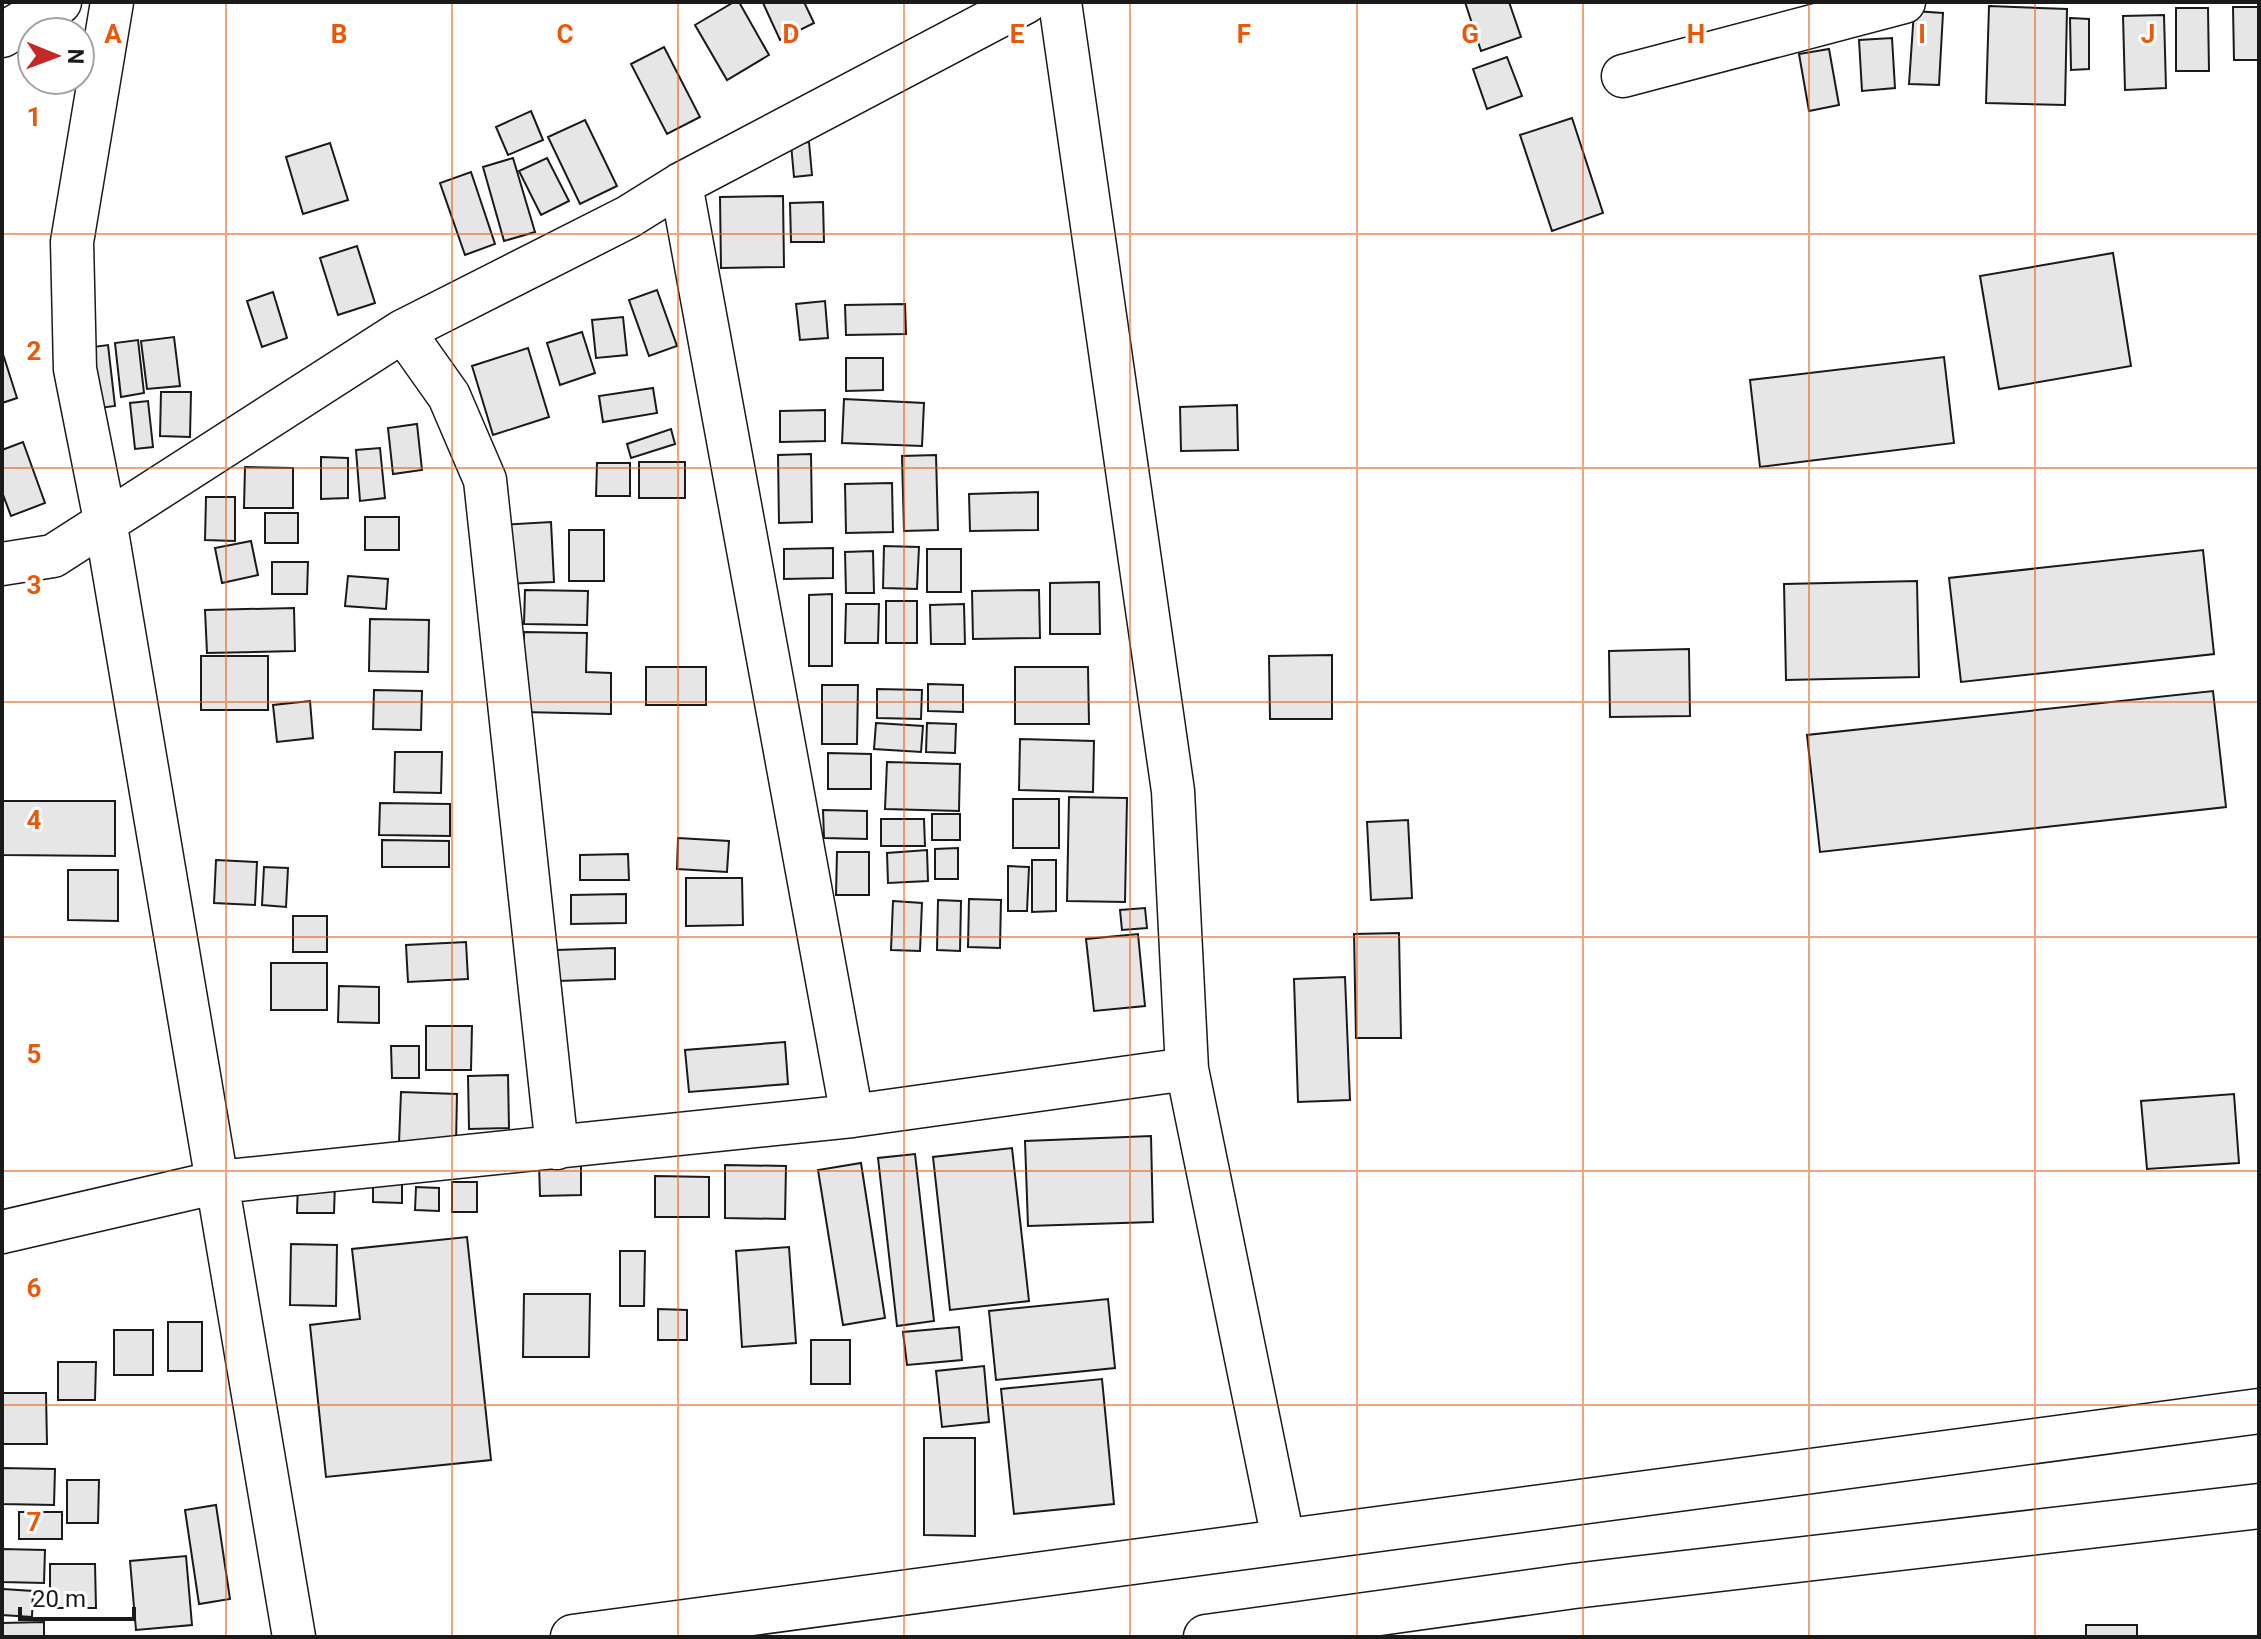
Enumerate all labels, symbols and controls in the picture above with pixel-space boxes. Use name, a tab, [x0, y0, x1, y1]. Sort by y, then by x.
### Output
north arrow	[16, 16, 96, 96]
text: A	[104, 19, 122, 49]
text: B	[331, 19, 347, 49]
text: C	[556, 19, 574, 49]
text: D	[783, 19, 799, 49]
text: E	[1010, 19, 1025, 49]
text: F	[1237, 19, 1251, 49]
text: G	[1461, 19, 1479, 49]
text: H	[1687, 19, 1705, 49]
text: I	[1918, 19, 1926, 49]
text: J	[2141, 19, 2155, 49]
text: N	[63, 48, 88, 64]
text: 1	[27, 102, 41, 132]
text: 2	[27, 336, 41, 366]
text: 3	[27, 570, 41, 600]
text: 4	[27, 805, 42, 835]
text: 5	[27, 1039, 41, 1069]
text: 6	[27, 1273, 42, 1303]
text: 7	[27, 1507, 41, 1537]
scale bar	[20, 1571, 134, 1621]
text: 20 m	[32, 1585, 86, 1613]

